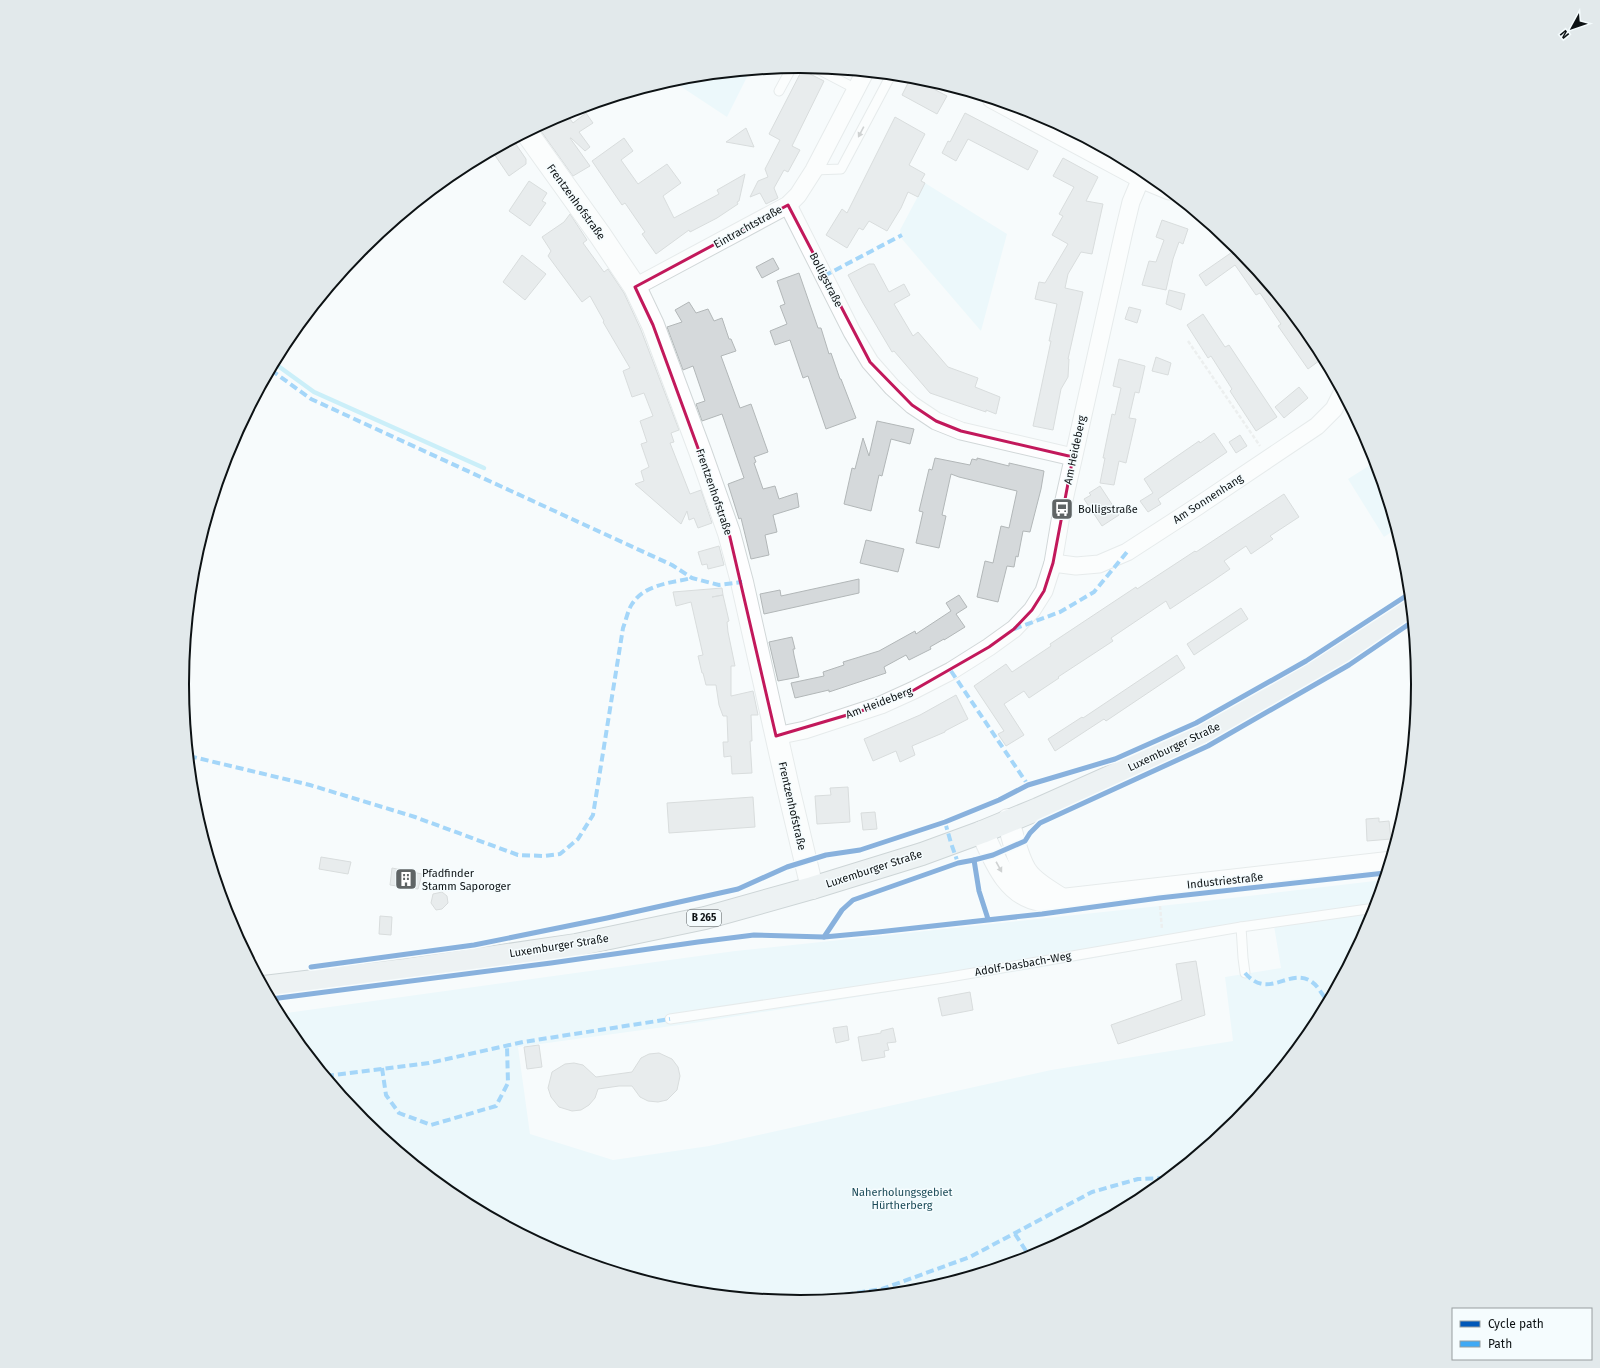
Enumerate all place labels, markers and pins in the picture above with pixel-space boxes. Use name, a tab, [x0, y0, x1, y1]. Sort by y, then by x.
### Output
bus stop icon: Bolligstraße	[1049, 496, 1075, 522]
place label: Bolligstraße	[1078, 503, 1138, 516]
building icon: Pfadfinder Stamm Saporoger	[393, 866, 419, 892]
place label: Pfadfinder Stamm Saporoger	[422, 867, 511, 893]

